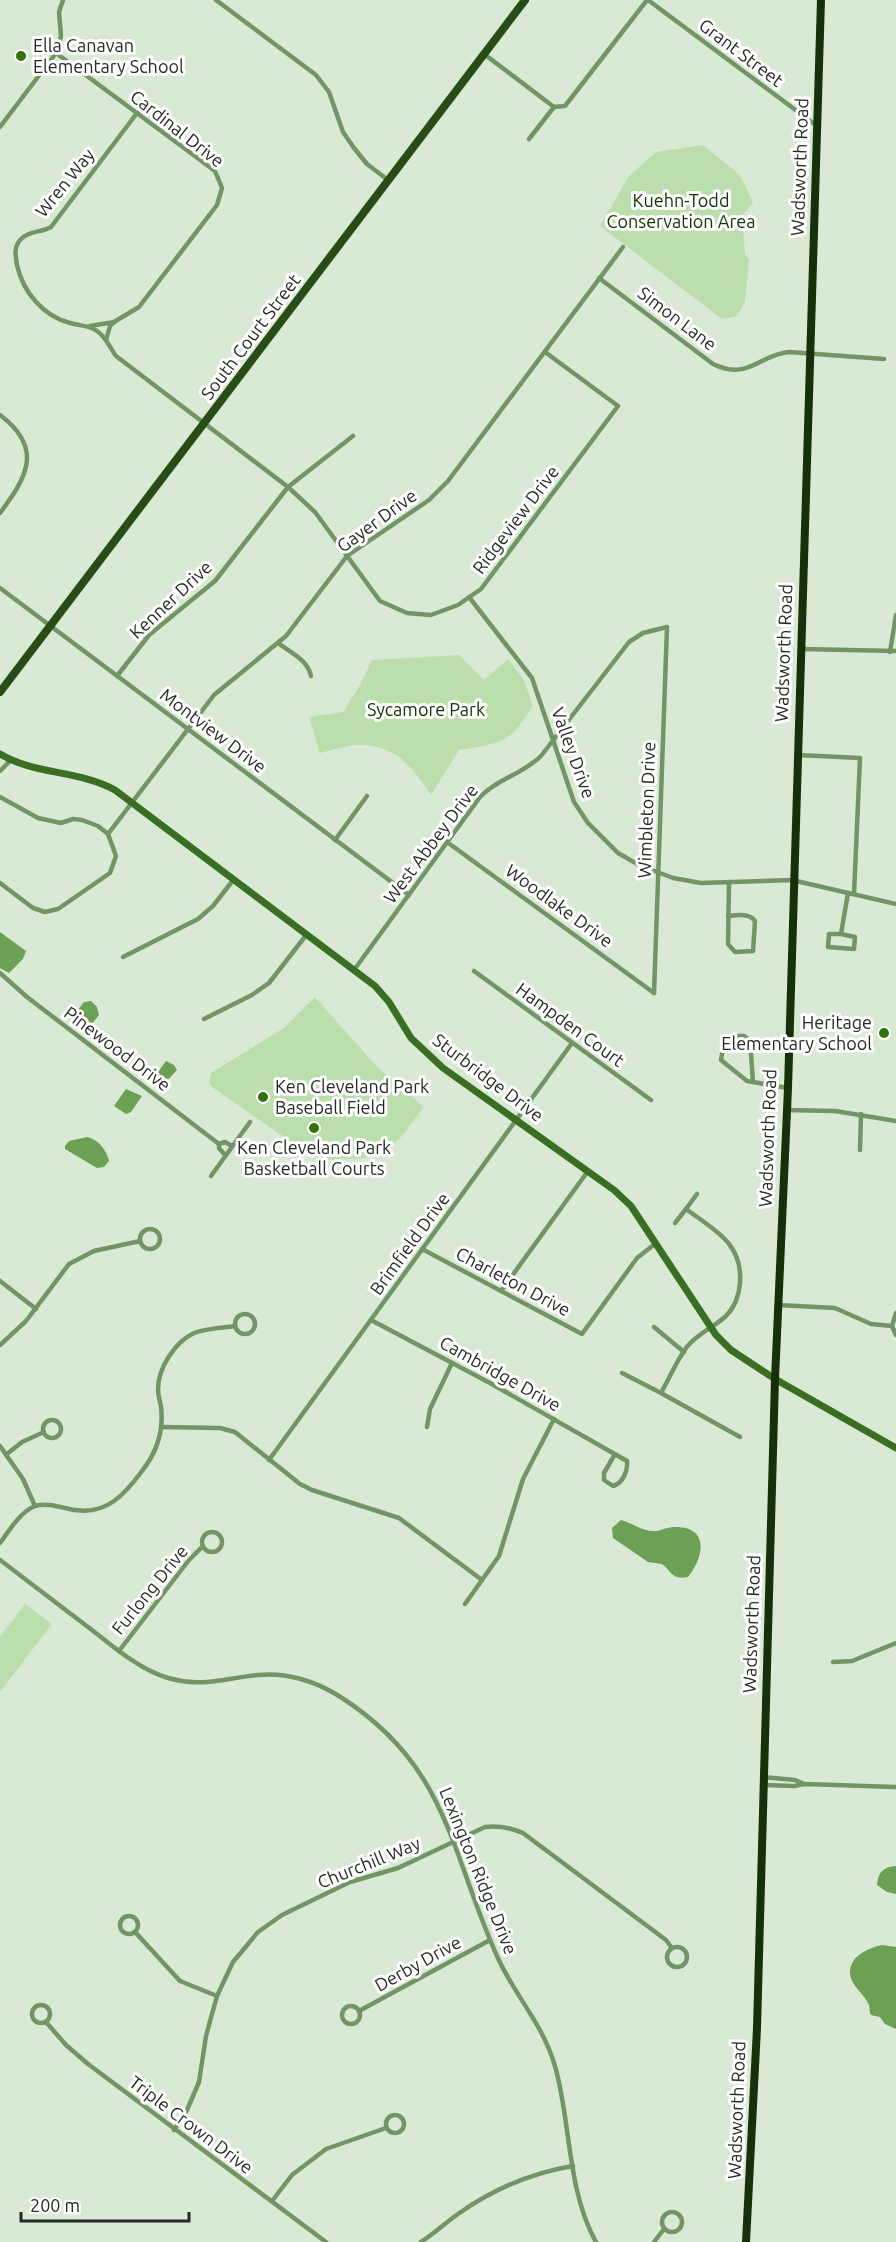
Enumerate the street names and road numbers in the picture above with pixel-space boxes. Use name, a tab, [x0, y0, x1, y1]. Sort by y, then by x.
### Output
street label: Grant Street	[696, 14, 787, 90]
street label: Cardinal Drive	[127, 86, 228, 171]
street label: Wadsworth Road	[787, 98, 811, 236]
street label: Wren Way	[31, 144, 98, 220]
street label: South Court Street	[197, 270, 304, 403]
street label: Simon Lane	[634, 282, 721, 354]
street label: Ridgeview Drive	[468, 461, 562, 577]
street label: Gayer Drive	[333, 485, 420, 556]
street label: Kenner Drive	[125, 556, 215, 642]
street label: Wadsworth Road	[771, 584, 795, 722]
street label: Montview Drive	[157, 684, 270, 776]
street label: Valley Drive	[548, 705, 600, 801]
street label: Wimbleton Drive	[634, 741, 658, 879]
street label: West Abbey Drive	[379, 780, 481, 907]
street label: Woodlake Drive	[502, 860, 617, 951]
street label: Hampden Court	[513, 978, 628, 1070]
street label: Pinewood Drive	[61, 1002, 175, 1095]
street label: Sturbridge Drive	[430, 1029, 548, 1125]
street label: Wadsworth Road	[755, 1069, 779, 1207]
street label: Brimfield Drive	[365, 1188, 453, 1298]
street label: Charleton Drive	[453, 1243, 574, 1320]
street label: Cambridge Drive	[437, 1332, 564, 1415]
street label: Furlong Drive	[107, 1541, 191, 1638]
street label: Wadsworth Road	[739, 1555, 763, 1693]
street label: Lexington Ridge Drive	[436, 1784, 522, 1957]
street label: Churchill Way	[314, 1832, 423, 1892]
street label: Derby Drive	[371, 1931, 464, 1995]
street label: Wadsworth Road	[724, 2041, 748, 2179]
street label: Triple Crown Drive	[126, 2071, 257, 2177]

